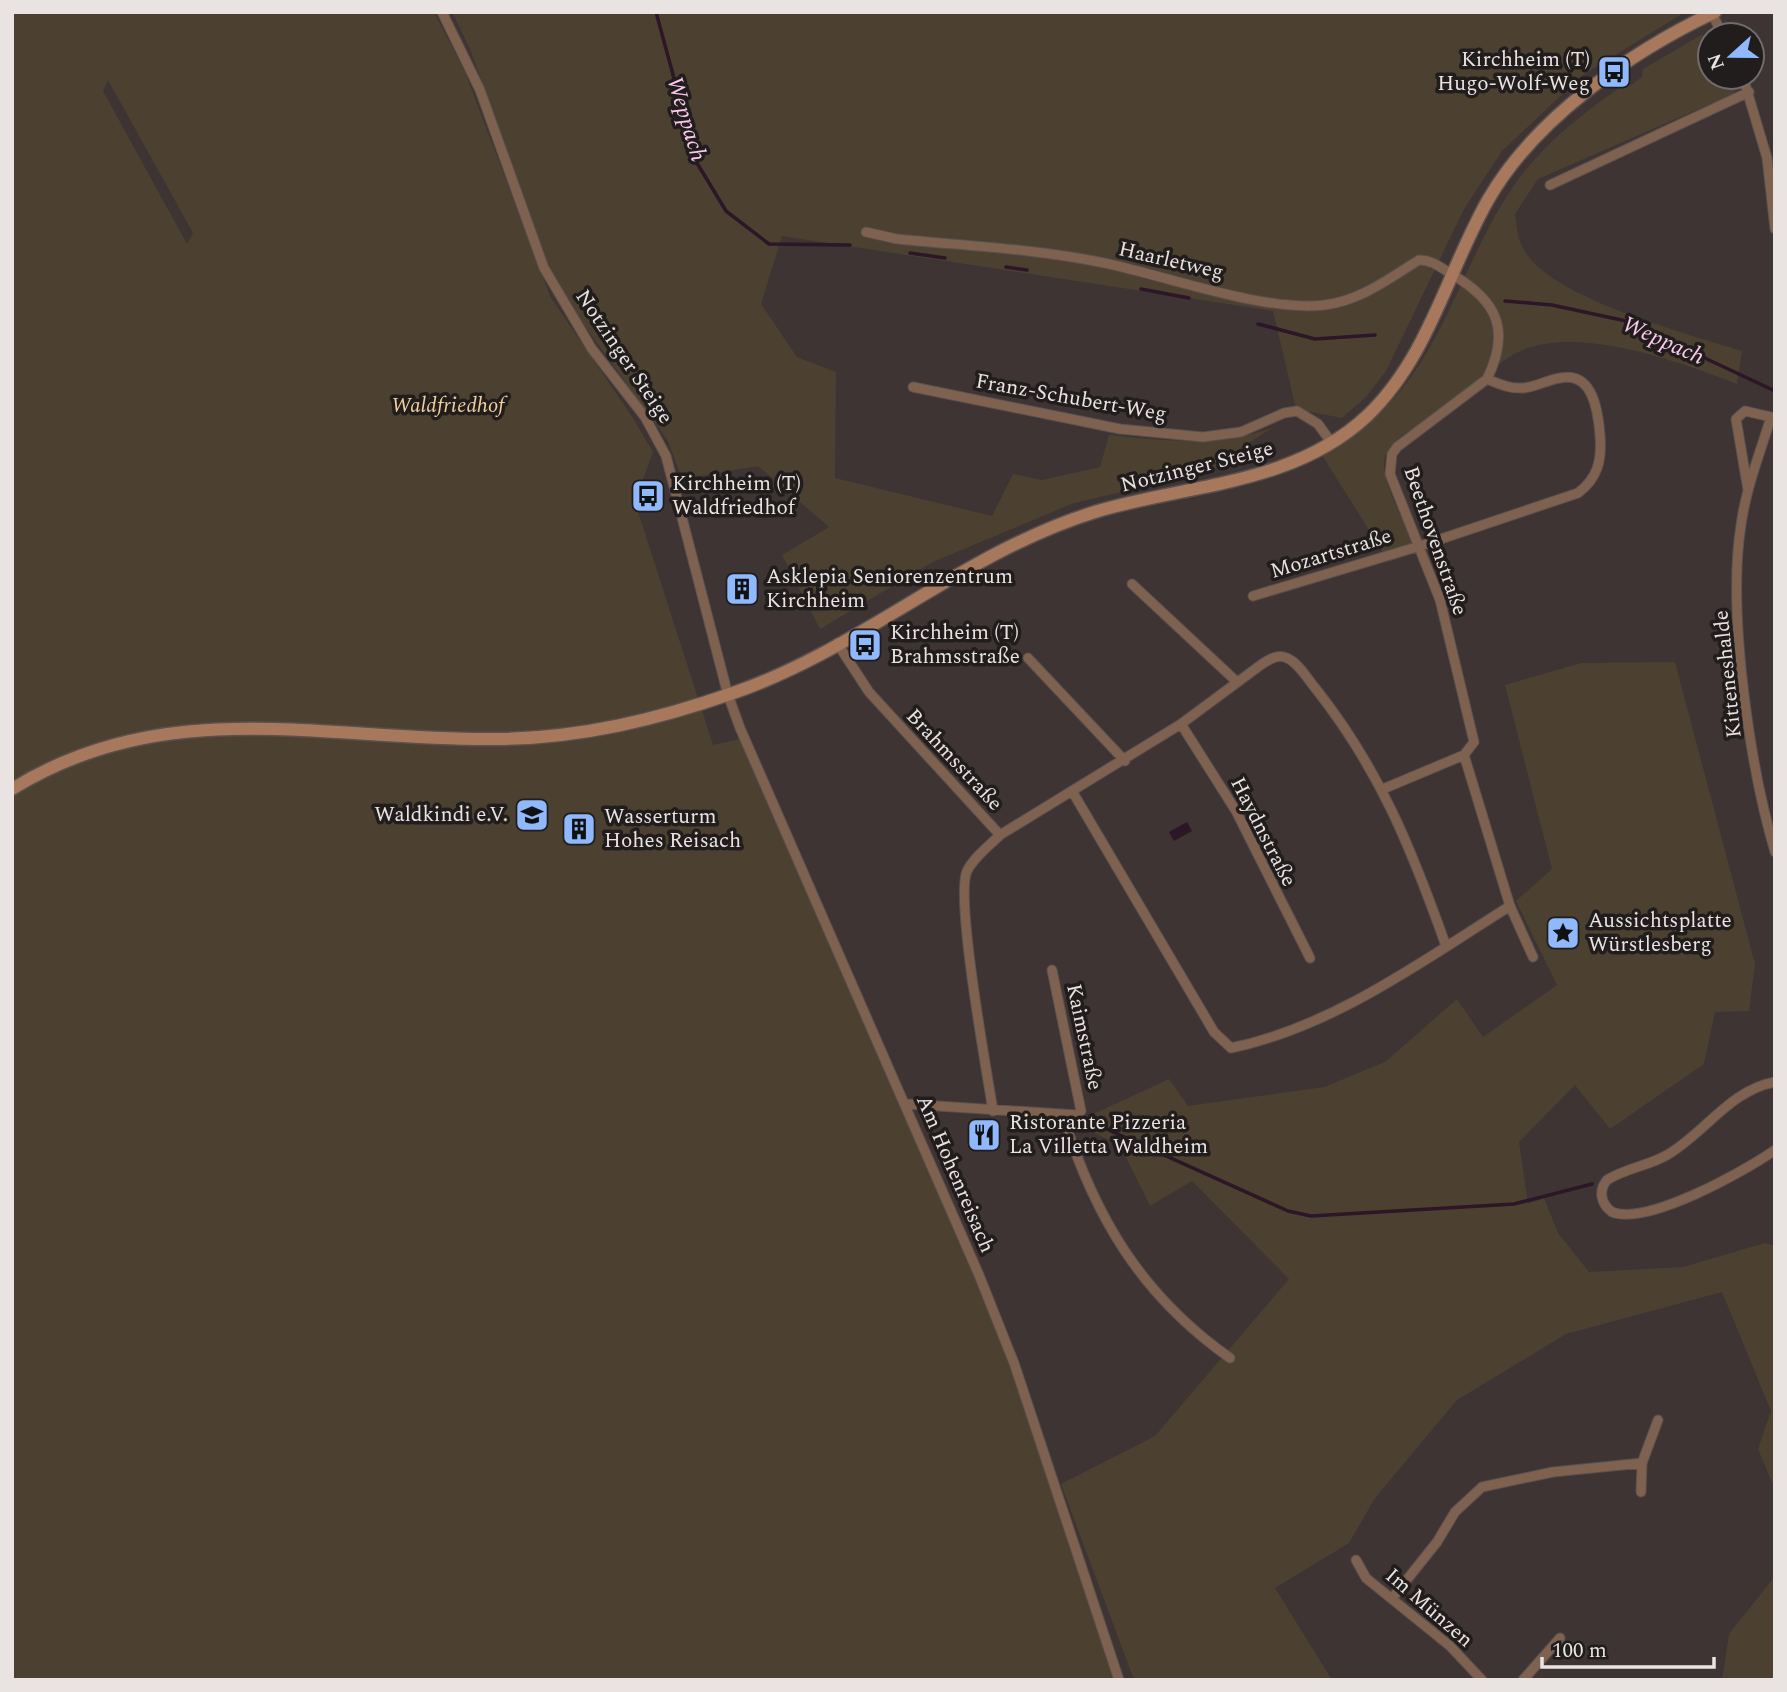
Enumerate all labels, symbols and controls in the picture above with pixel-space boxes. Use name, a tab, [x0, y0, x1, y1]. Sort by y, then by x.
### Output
north arrow	[1696, 21, 1766, 91]
place label: Kirchheim (T) Hugo-Wolf-Weg	[1437, 44, 1590, 100]
text: N	[1700, 49, 1733, 74]
bus stop icon: Kirchheim (T) Hugo-Wolf-Weg	[1595, 53, 1633, 91]
water label: Weppach	[657, 72, 715, 166]
street label: Haarletweg	[1115, 233, 1227, 289]
street label: Notzinger Steige	[567, 283, 681, 431]
water label: Weppach	[1616, 307, 1710, 375]
street label: Franz-Schubert-Weg	[973, 365, 1169, 431]
park label: Waldfriedhof	[391, 390, 508, 422]
street label: Notzinger Steige	[1117, 433, 1277, 501]
street label: Beethovenstraße	[1394, 462, 1476, 620]
place label: Kirchheim (T) Waldfriedhof	[672, 468, 801, 524]
bus stop icon: Kirchheim (T) Waldfriedhof	[629, 477, 667, 515]
street label: Mozartstraße	[1266, 520, 1396, 588]
place label: Asklepia Seniorenzentrum Kirchheim	[766, 561, 1013, 617]
building icon: Asklepia Seniorenzentrum Kirchheim	[723, 570, 761, 608]
street label: Kitteneshalde	[1705, 609, 1751, 739]
place label: Kirchheim (T) Brahmsstraße	[890, 617, 1020, 673]
bus stop icon: Kirchheim (T) Brahmsstraße	[846, 626, 884, 664]
street label: Brahmsstraße	[898, 702, 1010, 818]
street label: Haydnstraße	[1222, 772, 1304, 892]
school or university icon: Waldkindi e.V.	[513, 796, 551, 834]
place label: Waldkindi e.V.	[374, 799, 508, 831]
place label: Wasserturm Hohes Reisach	[604, 801, 741, 857]
building icon: Wasserturm Hohes Reisach	[560, 810, 598, 848]
place label: Aussichtsplatte Würstlesberg	[1588, 905, 1732, 961]
place icon: Aussichtsplatte Würstlesberg	[1544, 914, 1582, 952]
street label: Kaimstraße	[1057, 981, 1111, 1093]
street label: Am Hohenreisach	[907, 1090, 1003, 1258]
place label: Ristorante Pizzeria La Villetta Waldheim	[1009, 1107, 1208, 1163]
restaurant icon: Ristorante Pizzeria La Villetta Waldheim	[965, 1116, 1003, 1154]
street label: Im Münzen	[1378, 1561, 1480, 1655]
scale bar	[1542, 1626, 1714, 1670]
text: 100 m	[1552, 1635, 1607, 1667]

